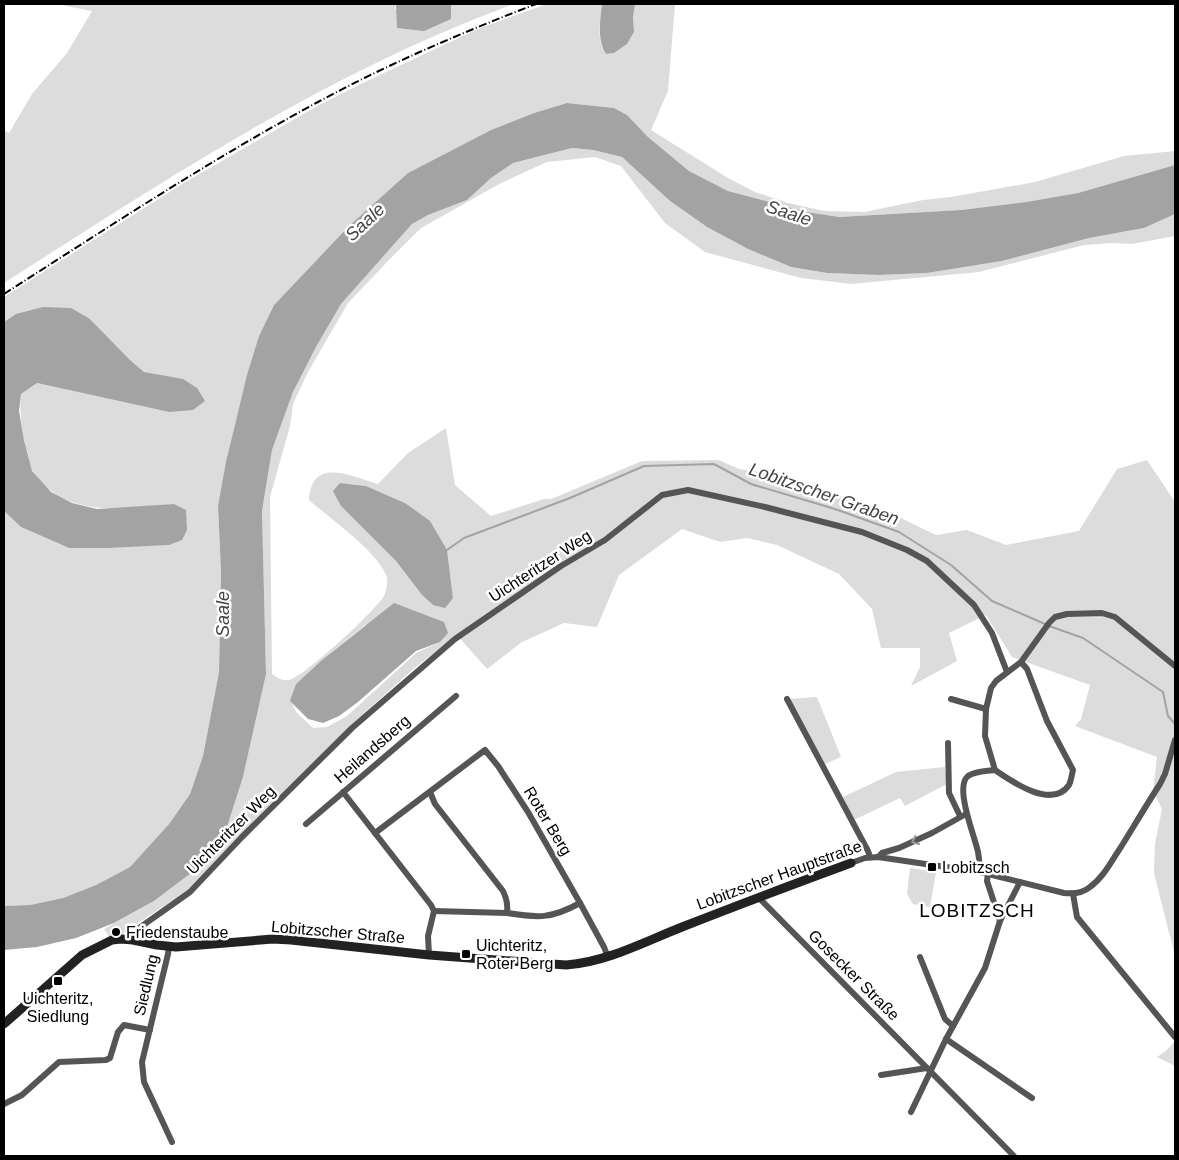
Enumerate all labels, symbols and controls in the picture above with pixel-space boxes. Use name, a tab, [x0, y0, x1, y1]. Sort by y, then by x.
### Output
water label: Saale	[764, 196, 814, 230]
water label: Saale	[341, 199, 389, 245]
water label: Lobitzscher Graben	[746, 459, 902, 529]
street label: Uichteritzer Weg	[486, 527, 594, 605]
water label: Saale	[213, 591, 233, 637]
street label: Heilandsberg	[331, 712, 413, 786]
street label: Uichteritzer Weg	[183, 782, 279, 878]
street label: Roter Berg	[521, 783, 575, 859]
one-way arrow	[911, 834, 920, 845]
street label: Lobitzscher Hauptstraße	[694, 837, 864, 913]
place label: Lobitzsch	[942, 859, 1010, 876]
marker: Lobitzsch	[926, 861, 938, 873]
district label: LOBITZSCH	[919, 900, 1035, 921]
street label: Lobitzscher Straße	[270, 918, 406, 946]
place label: Friedenstaube	[126, 924, 228, 941]
marker: Friedenstaube	[110, 926, 122, 938]
street label: Gosecker Straße	[805, 926, 903, 1024]
place label: Uichteritz, Roter Berg	[476, 937, 553, 972]
marker: Uichteritz, Roter Berg	[460, 948, 472, 960]
street label: Siedlung	[131, 953, 161, 1017]
marker: Uichteritz, Siedlung	[52, 975, 64, 987]
place label: Uichteritz, Siedlung	[22, 990, 94, 1025]

